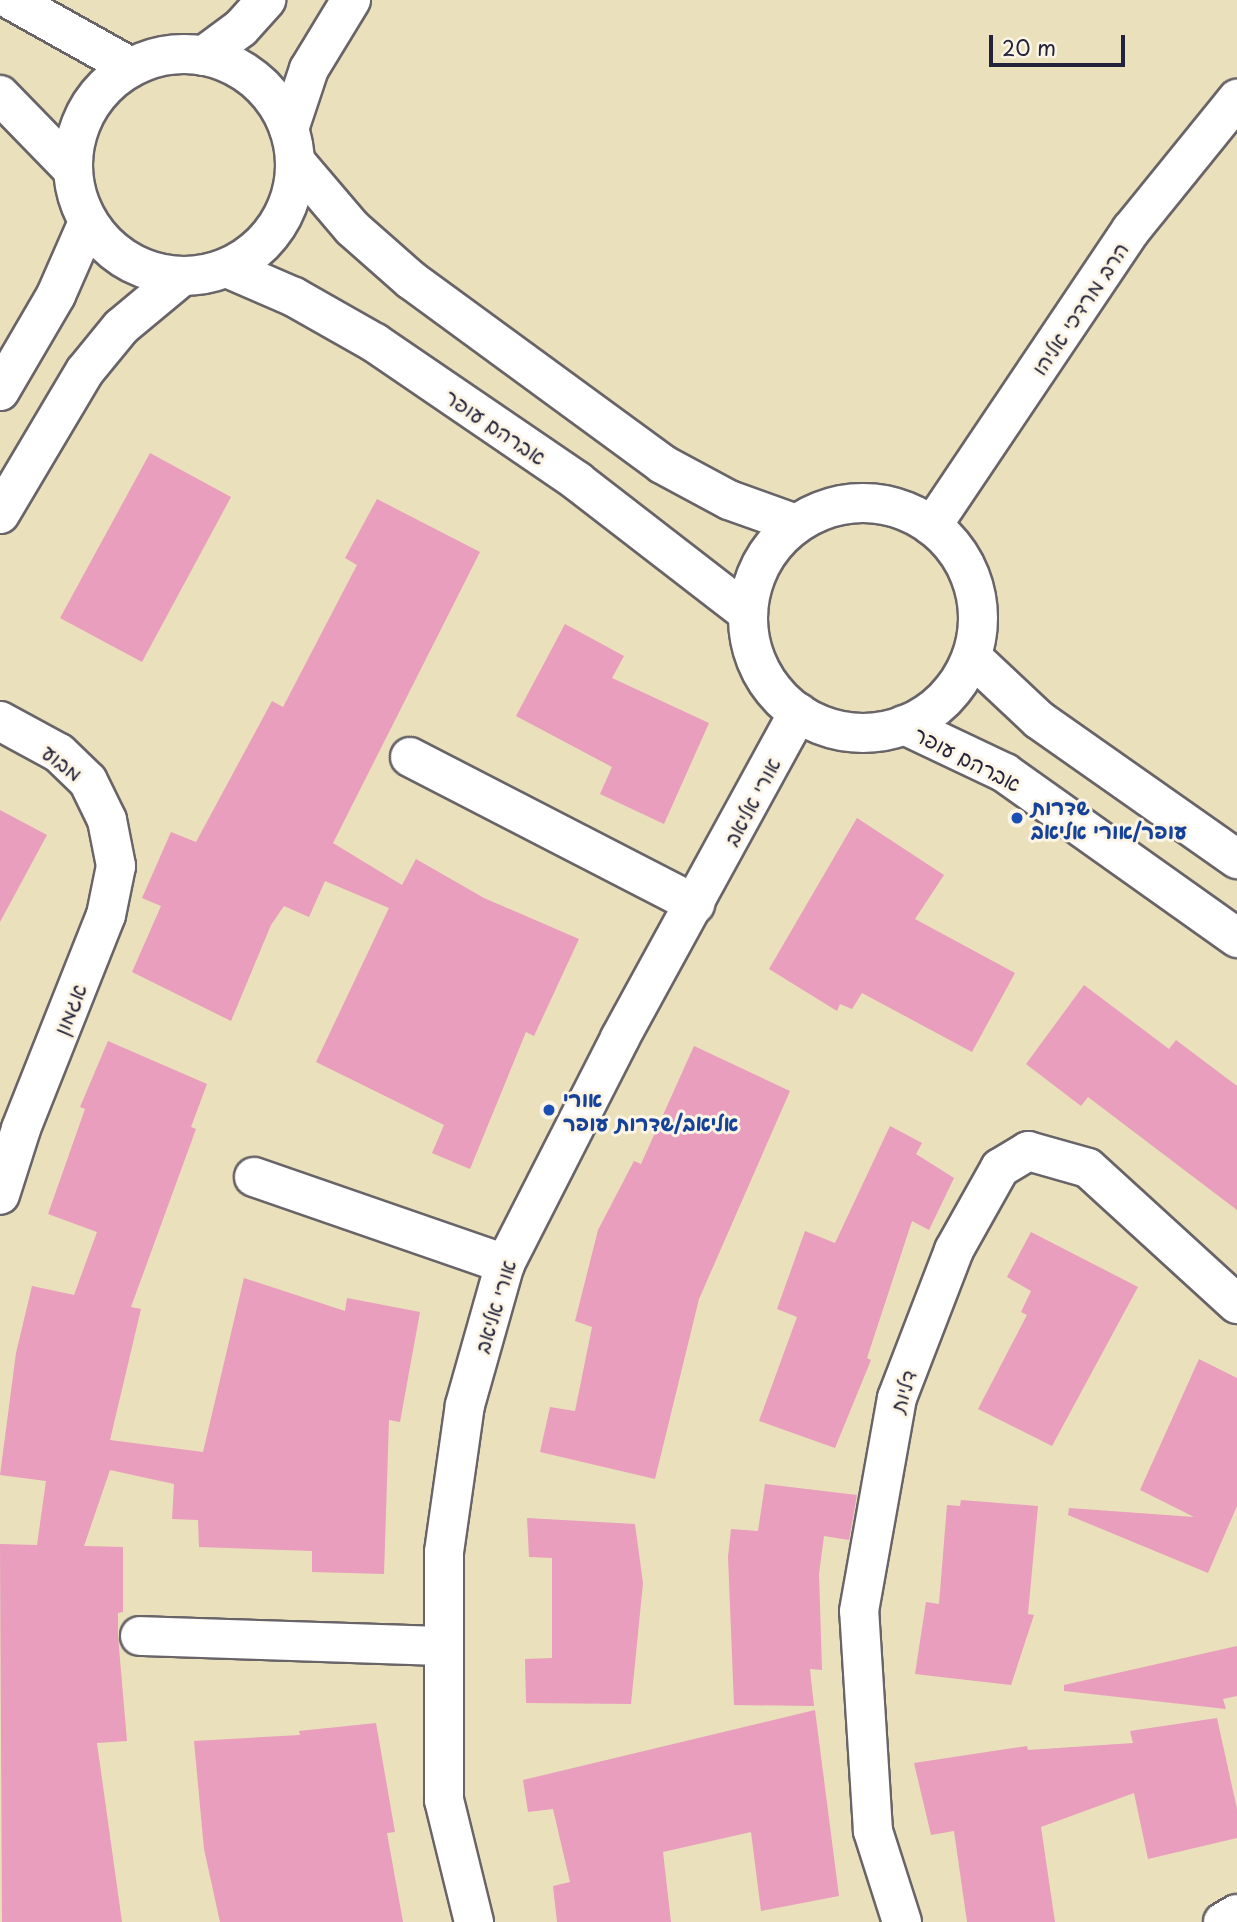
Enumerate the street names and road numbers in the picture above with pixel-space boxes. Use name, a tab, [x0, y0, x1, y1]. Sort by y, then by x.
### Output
street label: הרב מרדכי אליהו	[1025, 237, 1133, 379]
street label: אברהם עופר	[441, 383, 551, 469]
street label: אברהם עופר	[910, 720, 1026, 796]
street label: מבוע	[38, 739, 88, 785]
street label: אורי אליאב	[717, 753, 785, 849]
street label: אגמון	[47, 980, 91, 1038]
street label: אורי אליאב	[468, 1256, 520, 1356]
street label: דליות	[884, 1367, 920, 1415]

